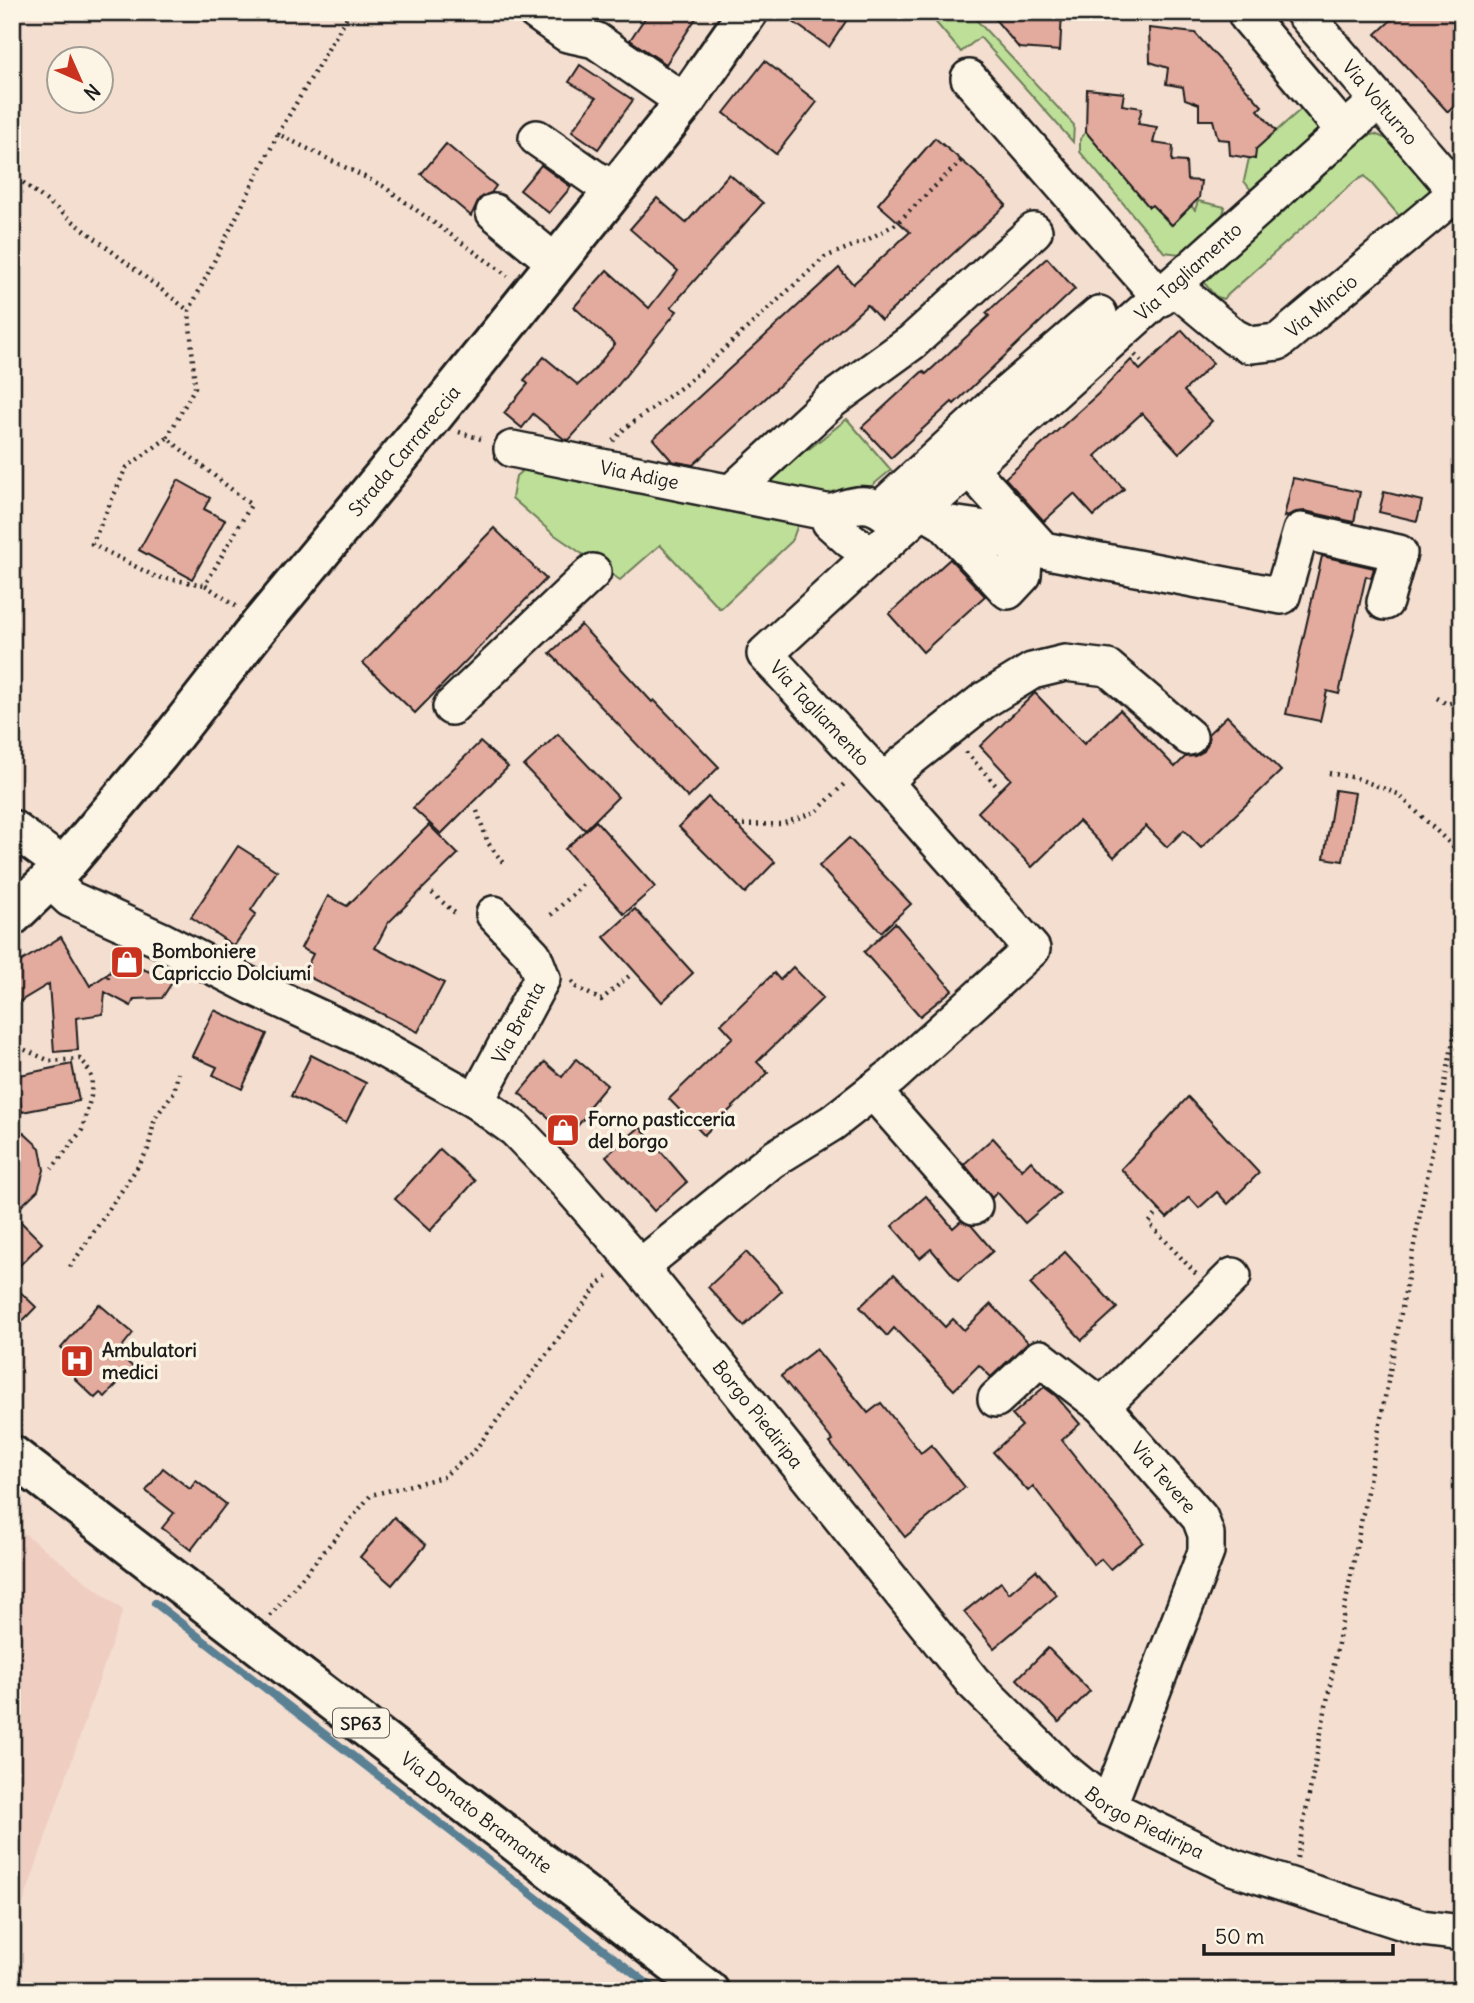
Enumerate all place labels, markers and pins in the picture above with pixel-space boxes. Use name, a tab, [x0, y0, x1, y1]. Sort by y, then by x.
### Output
place label: Bomboniere Capriccio Dolciumi	[152, 939, 311, 985]
shop icon: Bomboniere Capriccio Dolciumi	[108, 943, 146, 981]
place label: Forno pasticceria del borgo	[588, 1107, 736, 1153]
shop icon: Forno pasticceria del borgo	[544, 1111, 582, 1149]
place label: Ambulatori medici	[102, 1338, 197, 1384]
hospital icon: Ambulatori medici	[58, 1342, 96, 1380]

